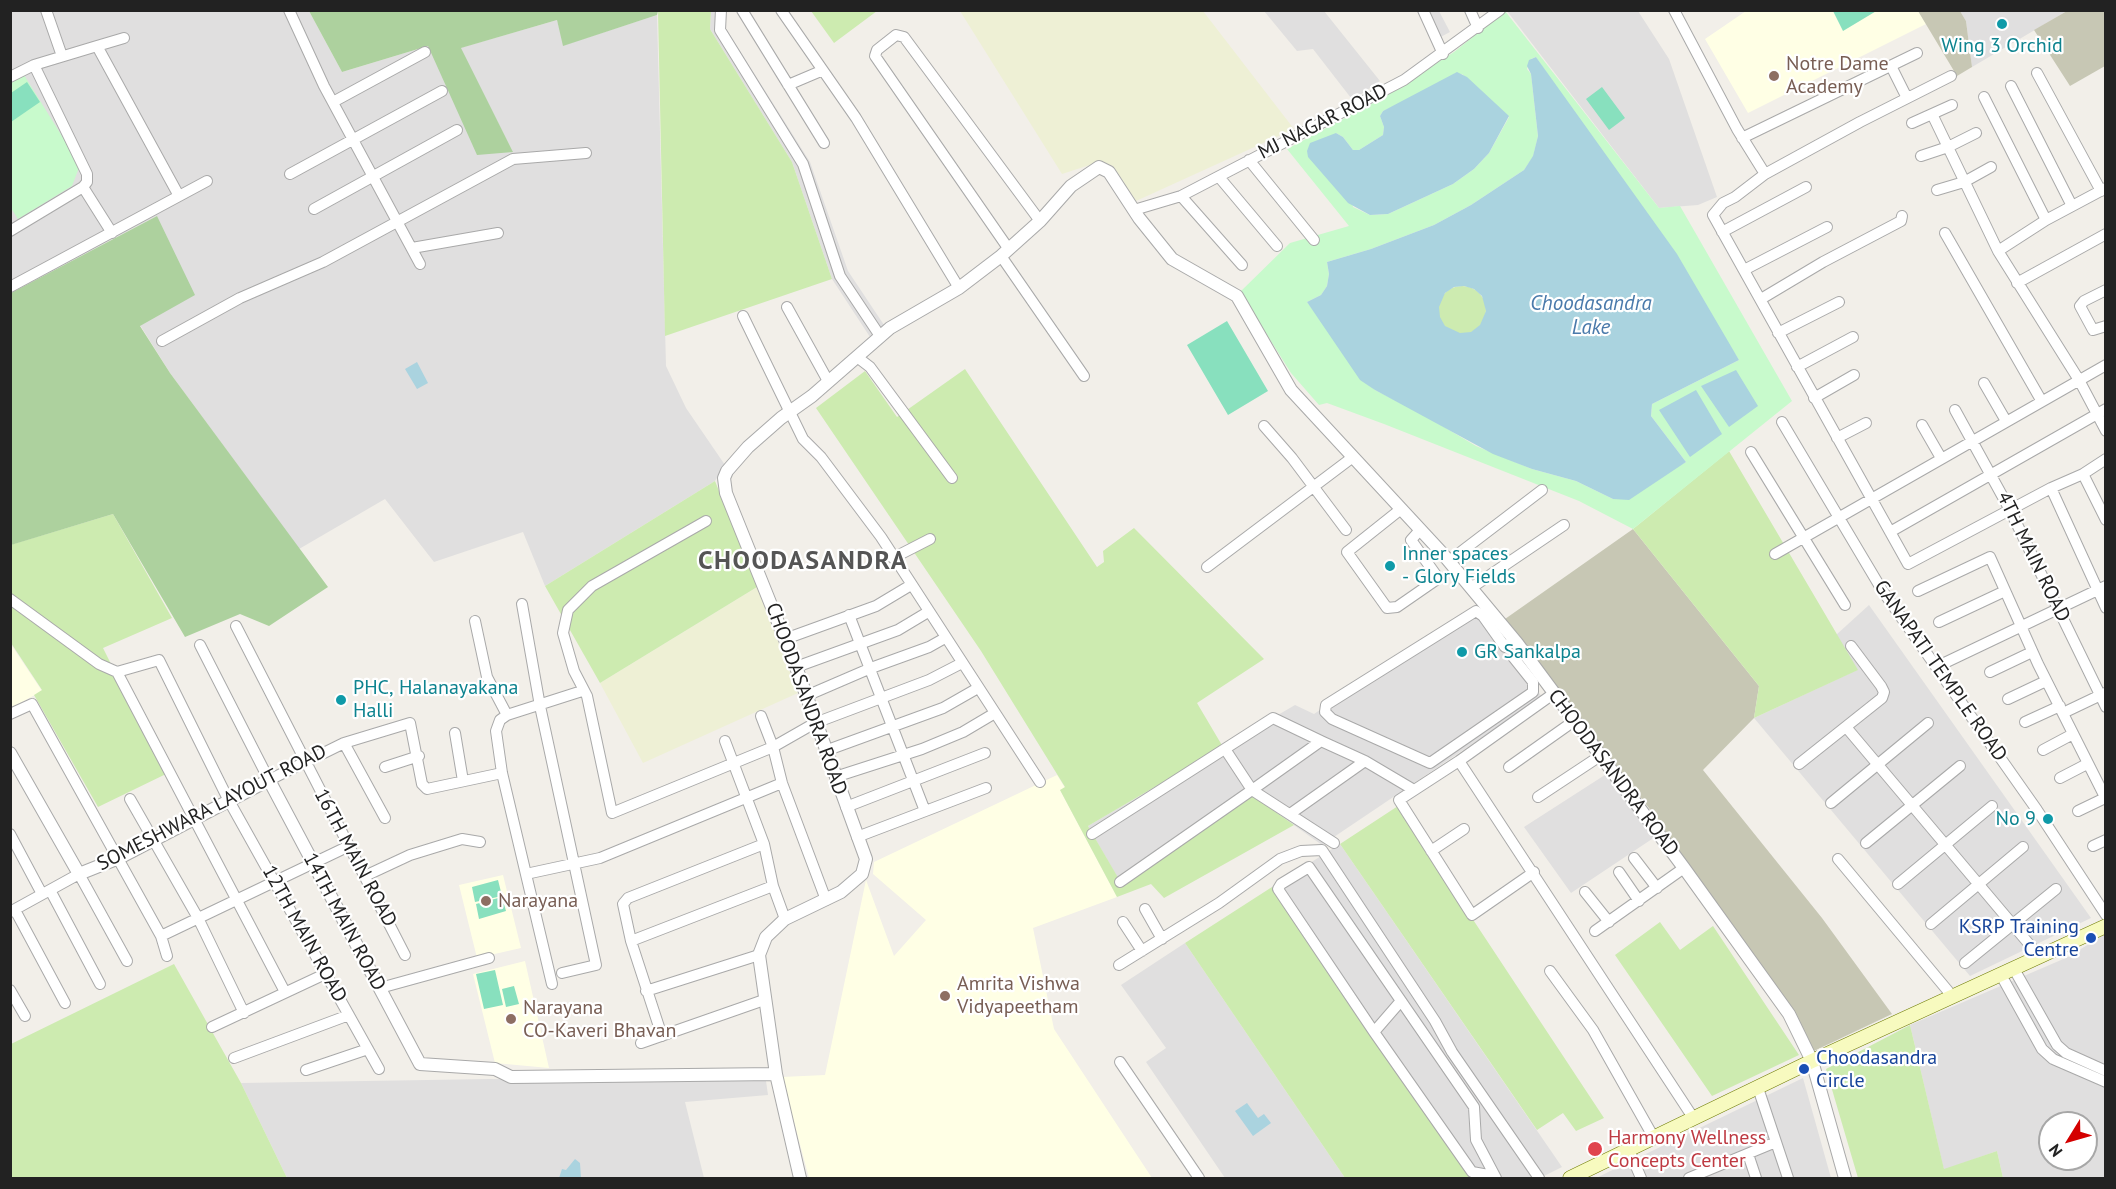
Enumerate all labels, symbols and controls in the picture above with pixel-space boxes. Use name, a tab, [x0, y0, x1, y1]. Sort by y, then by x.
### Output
marker: Wing 3 Orchid	[1995, 17, 2009, 31]
place label: Wing 3 Orchid	[1941, 34, 2063, 58]
place label: Notre Dame Academy	[1786, 52, 1889, 99]
marker: Notre Dame Academy	[1767, 69, 1781, 83]
street label: MJ NAGAR ROAD	[1254, 79, 1392, 165]
water label: Choodasandra Lake	[1530, 291, 1652, 341]
street label: 4TH MAIN ROAD	[1991, 488, 2075, 626]
place label: Inner spaces - Glory Fields	[1402, 542, 1516, 589]
district label: CHOODASANDRA	[698, 546, 908, 578]
marker: Inner spaces - Glory Fields	[1383, 559, 1397, 573]
street label: GANAPATI TEMPLE ROAD	[1868, 576, 2012, 766]
street label: CHOODASANDRA ROAD	[760, 600, 852, 798]
place label: GR Sankalpa	[1474, 640, 1581, 664]
marker: GR Sankalpa	[1455, 645, 1469, 659]
place label: PHC, Halanayakana Halli	[353, 676, 518, 723]
street label: CHOODASANDRA ROAD	[1542, 685, 1684, 861]
marker: PHC, Halanayakana Halli	[334, 693, 348, 707]
street label: SOMESHWARA LAYOUT ROAD	[93, 740, 331, 876]
street label: 16TH MAIN ROAD	[309, 785, 401, 931]
place label: No 9	[1996, 807, 2036, 831]
marker: No 9	[2041, 812, 2055, 826]
street label: 14TH MAIN ROAD	[298, 849, 390, 995]
street label: 12TH MAIN ROAD	[256, 861, 352, 1007]
place label: Narayana	[498, 889, 578, 913]
marker: Narayana	[479, 894, 493, 908]
place label: KSRP Training Centre	[1959, 915, 2079, 962]
marker: KSRP Training Centre	[2084, 931, 2098, 945]
place label: Amrita Vishwa Vidyapeetham	[957, 972, 1080, 1019]
marker: Amrita Vishwa Vidyapeetham	[938, 989, 952, 1003]
place label: Narayana CO-Kaveri Bhavan	[523, 996, 676, 1043]
marker: Narayana CO-Kaveri Bhavan	[504, 1012, 518, 1026]
place label: Choodasandra Circle	[1816, 1046, 1937, 1093]
marker: Choodasandra Circle	[1797, 1062, 1811, 1076]
north arrow	[2038, 1111, 2098, 1171]
place label: Harmony Wellness Concepts Center	[1608, 1126, 1766, 1173]
marker: Harmony Wellness Concepts Center	[1586, 1140, 1604, 1158]
text: N	[2044, 1140, 2066, 1161]

